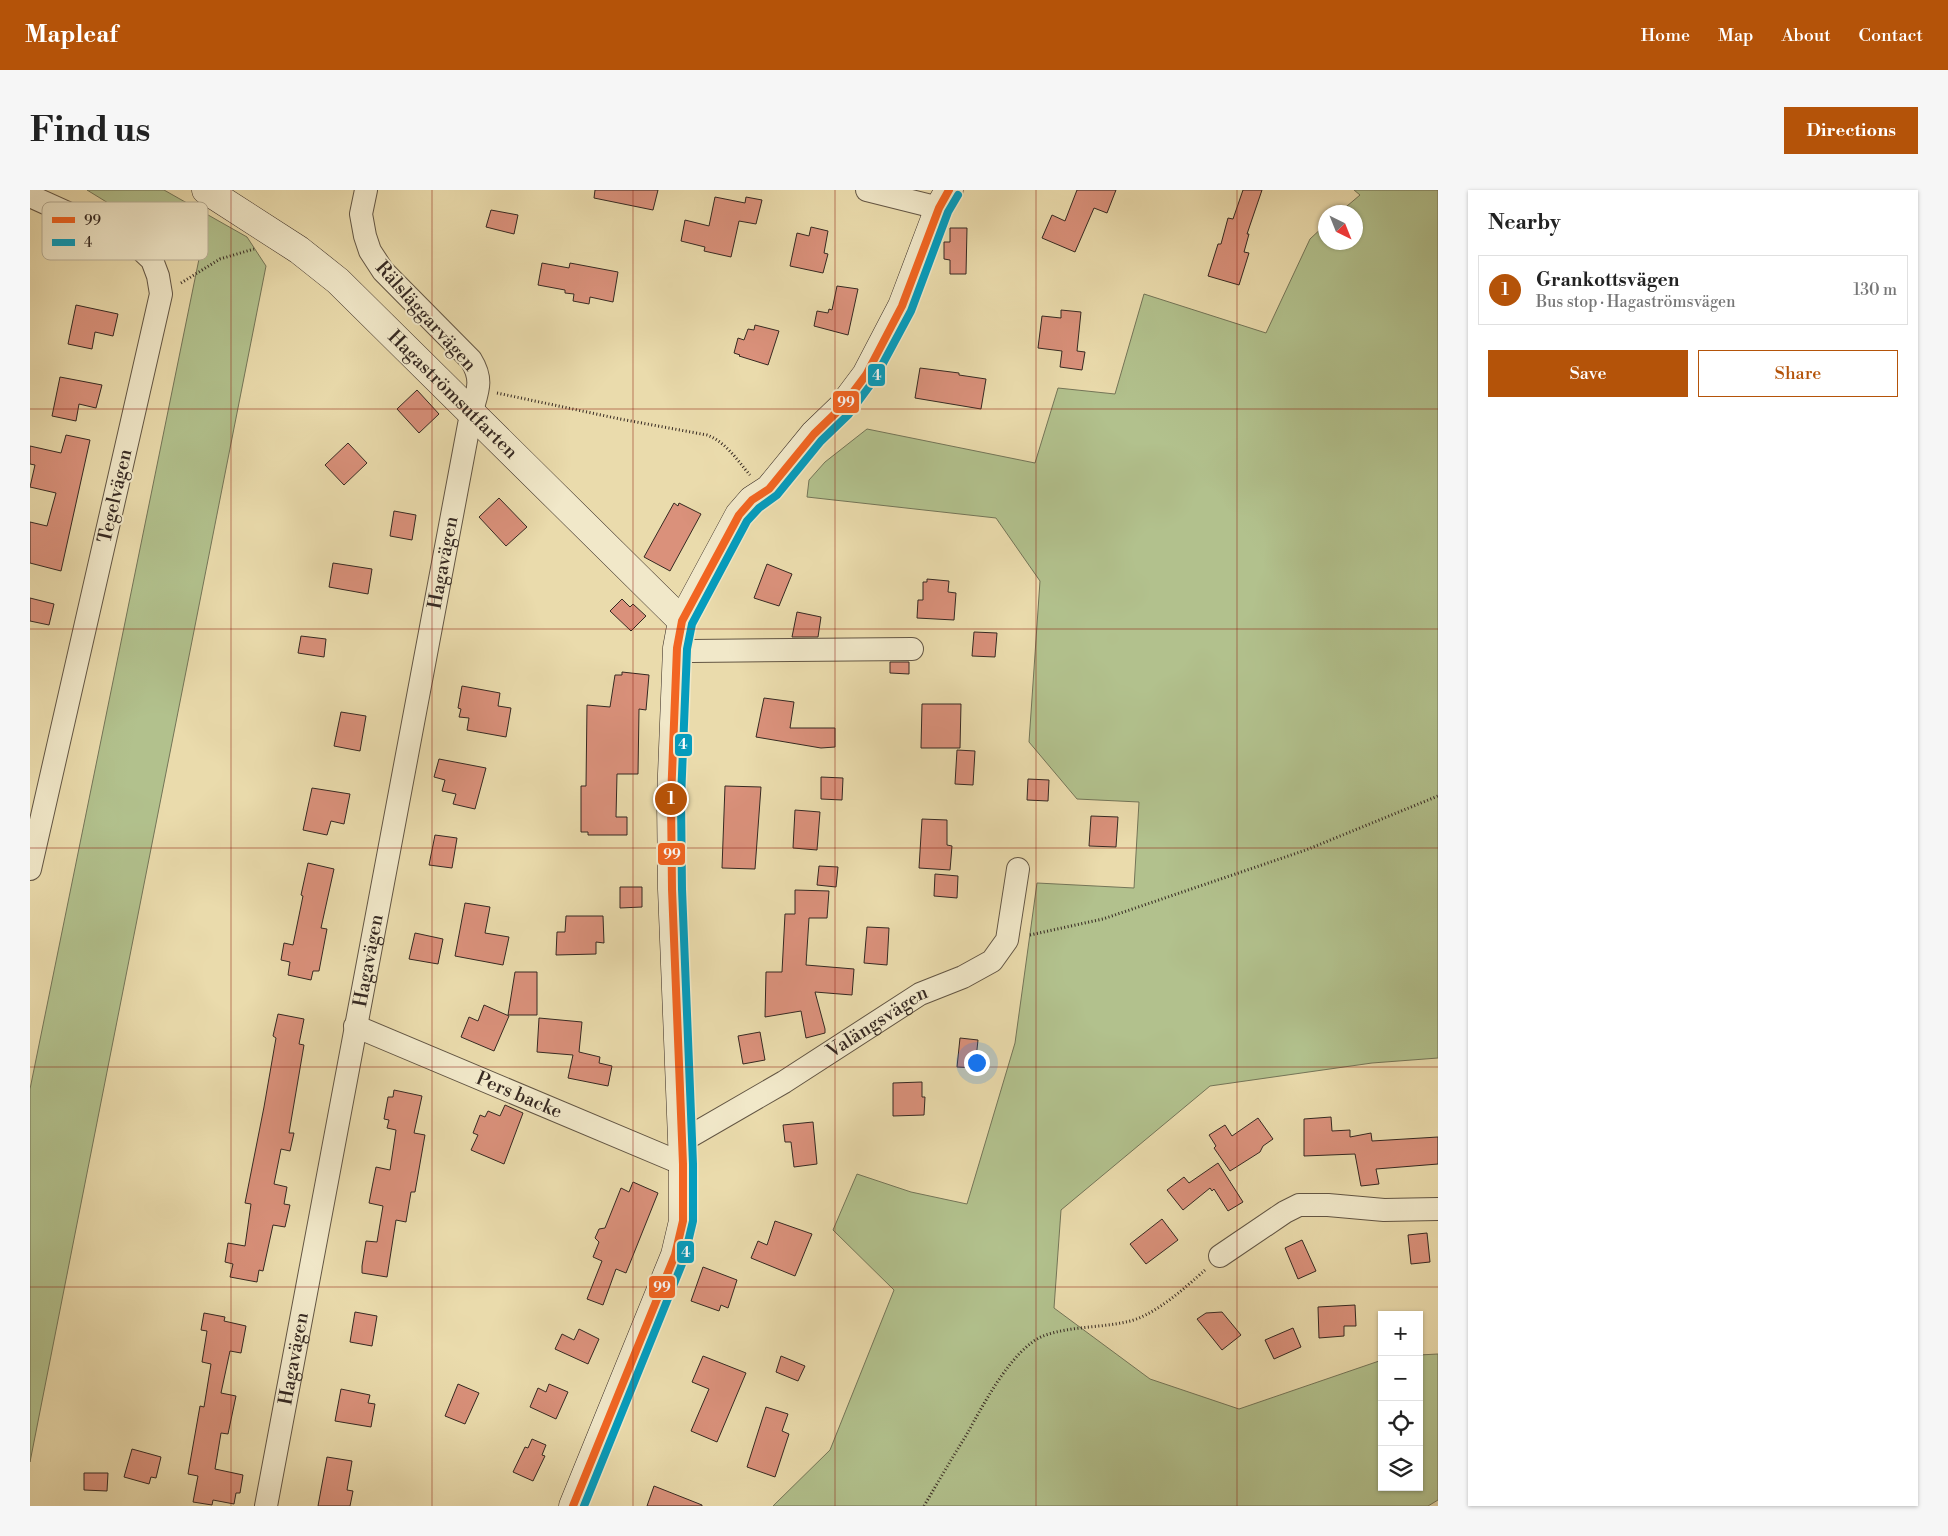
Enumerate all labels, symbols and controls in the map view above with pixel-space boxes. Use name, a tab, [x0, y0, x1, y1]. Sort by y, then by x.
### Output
text: Mapleaf	[25, 20, 118, 50]
text: Home	[1641, 24, 1690, 47]
text: Map	[1718, 24, 1754, 47]
text: About	[1782, 24, 1831, 47]
text: Contact	[1859, 24, 1923, 47]
button: Directions	[1784, 107, 1918, 154]
text: Find us	[30, 109, 150, 152]
legend	[42, 202, 208, 260]
north arrow	[1318, 205, 1363, 250]
text: Nearby	[1488, 210, 1561, 236]
text: 99	[84, 212, 101, 230]
text: 4	[84, 234, 92, 252]
street label: Rälsläggarvägen	[370, 256, 482, 376]
text: Grankottsvägen	[1536, 268, 1679, 292]
text: 1	[1501, 280, 1509, 300]
text: 130 m	[1853, 280, 1897, 300]
text: Bus stop · Hagaströmsvägen	[1536, 292, 1736, 312]
street label: Hagaströmsutfarten	[383, 325, 523, 464]
button: Save	[1488, 350, 1688, 397]
button: Share	[1698, 350, 1898, 397]
line badge: 4	[867, 363, 886, 387]
text: 4	[872, 367, 882, 385]
line badge: 99	[832, 390, 860, 414]
text: 99	[837, 394, 855, 412]
street label: Tegelvägen	[93, 447, 137, 545]
street label: Hagavägen	[423, 514, 464, 611]
line badge: 4	[674, 733, 693, 757]
text: 4	[678, 736, 688, 754]
pin: 1	[655, 780, 687, 818]
line badge: 99	[657, 842, 686, 866]
text: 99	[663, 846, 681, 864]
street label: Hagavägen	[348, 912, 389, 1009]
street label: Valängsvägen	[821, 980, 931, 1064]
your location	[964, 1050, 990, 1076]
street label: Pers backe	[472, 1066, 566, 1124]
line badge: 4	[676, 1240, 695, 1264]
text: 4	[681, 1244, 691, 1262]
line badge: 99	[648, 1275, 676, 1299]
text: 99	[653, 1279, 671, 1297]
street label: Hagavägen	[273, 1310, 314, 1407]
map controls	[1378, 1311, 1423, 1491]
button: +	[1378, 1311, 1423, 1356]
button: −	[1378, 1356, 1423, 1401]
button: locate	[1378, 1401, 1423, 1446]
button: layers	[1378, 1446, 1423, 1491]

